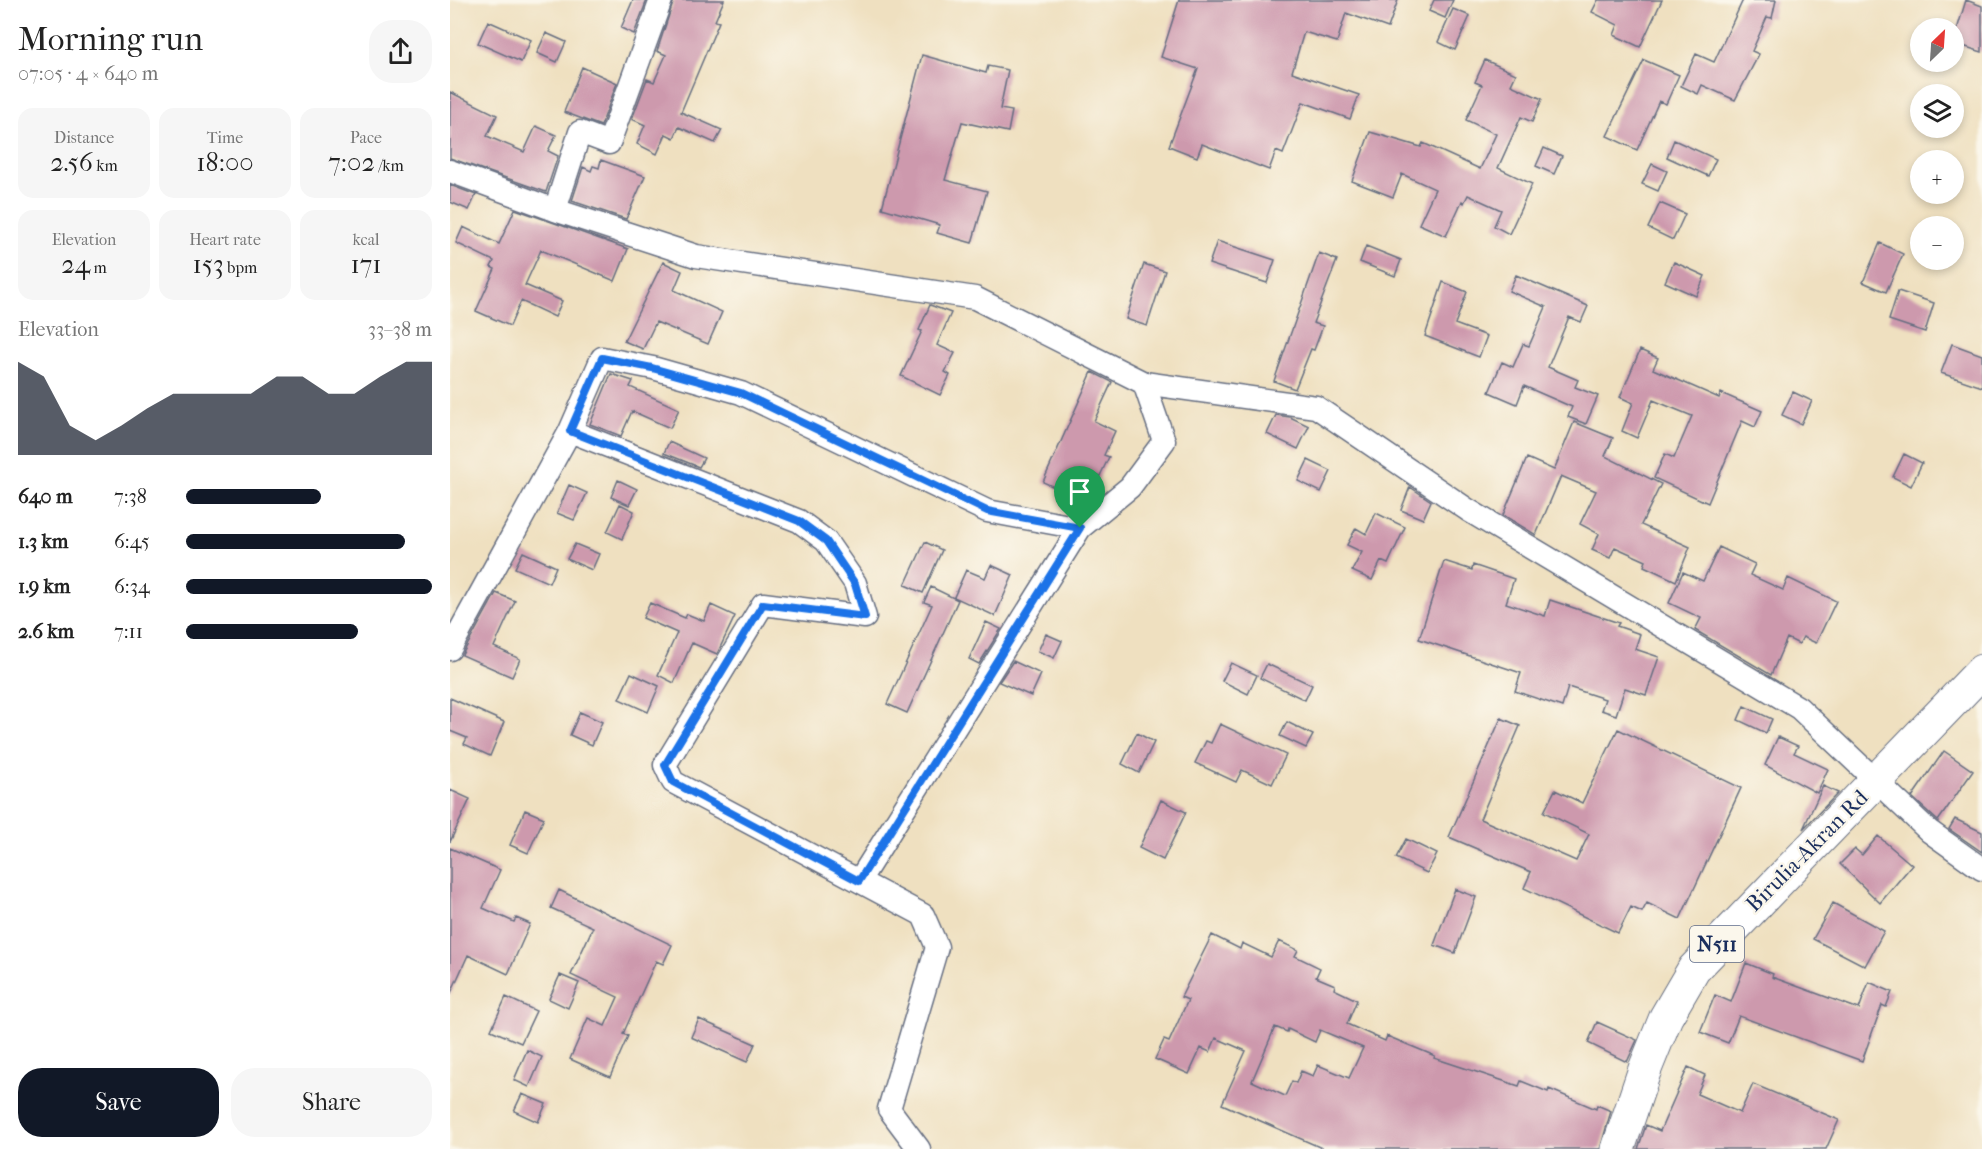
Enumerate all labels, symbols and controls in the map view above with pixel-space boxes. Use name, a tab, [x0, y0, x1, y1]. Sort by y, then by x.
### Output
north arrow	[1910, 18, 1964, 72]
map controls	[1910, 18, 1964, 270]
text: Morning run	[18, 20, 203, 59]
button: share	[369, 20, 432, 83]
text: 07:05 · 4 × 640 m	[18, 62, 158, 85]
button: layers	[1910, 84, 1964, 138]
text: Distance	[54, 128, 114, 147]
text: Time	[207, 128, 243, 147]
text: Pace	[350, 128, 382, 147]
text: 2.56	[50, 147, 93, 178]
text: 18:00	[196, 147, 254, 178]
text: 7:02	[328, 147, 375, 178]
button: +	[1910, 150, 1964, 204]
text: km	[93, 156, 118, 175]
text: /km	[375, 156, 404, 175]
button: −	[1910, 216, 1964, 270]
text: Elevation	[52, 230, 116, 249]
text: Heart rate	[189, 230, 261, 249]
text: kcal	[353, 230, 379, 249]
text: 24	[61, 249, 90, 280]
text: 153	[193, 249, 224, 280]
text: 171	[350, 249, 382, 280]
text: m	[90, 258, 107, 277]
text: bpm	[224, 258, 257, 277]
text: Elevation	[18, 318, 99, 341]
text: 33–38 m	[368, 318, 432, 341]
pin	[1054, 466, 1105, 528]
icon: arrive	[1063, 475, 1096, 508]
text: 640 m	[18, 485, 73, 508]
text: 7:38	[114, 485, 147, 508]
text: 1.3 km	[18, 530, 68, 553]
text: 6:45	[114, 530, 150, 553]
text: 1.9 km	[18, 575, 70, 598]
text: 6:34	[114, 575, 150, 598]
text: 2.6 km	[18, 620, 74, 643]
text: 7:11	[114, 620, 143, 643]
street label: Birulia-Akran Rd	[1741, 784, 1874, 917]
road number: N511	[1690, 926, 1744, 962]
button: Save	[18, 1068, 219, 1137]
button: Share	[231, 1068, 432, 1137]

